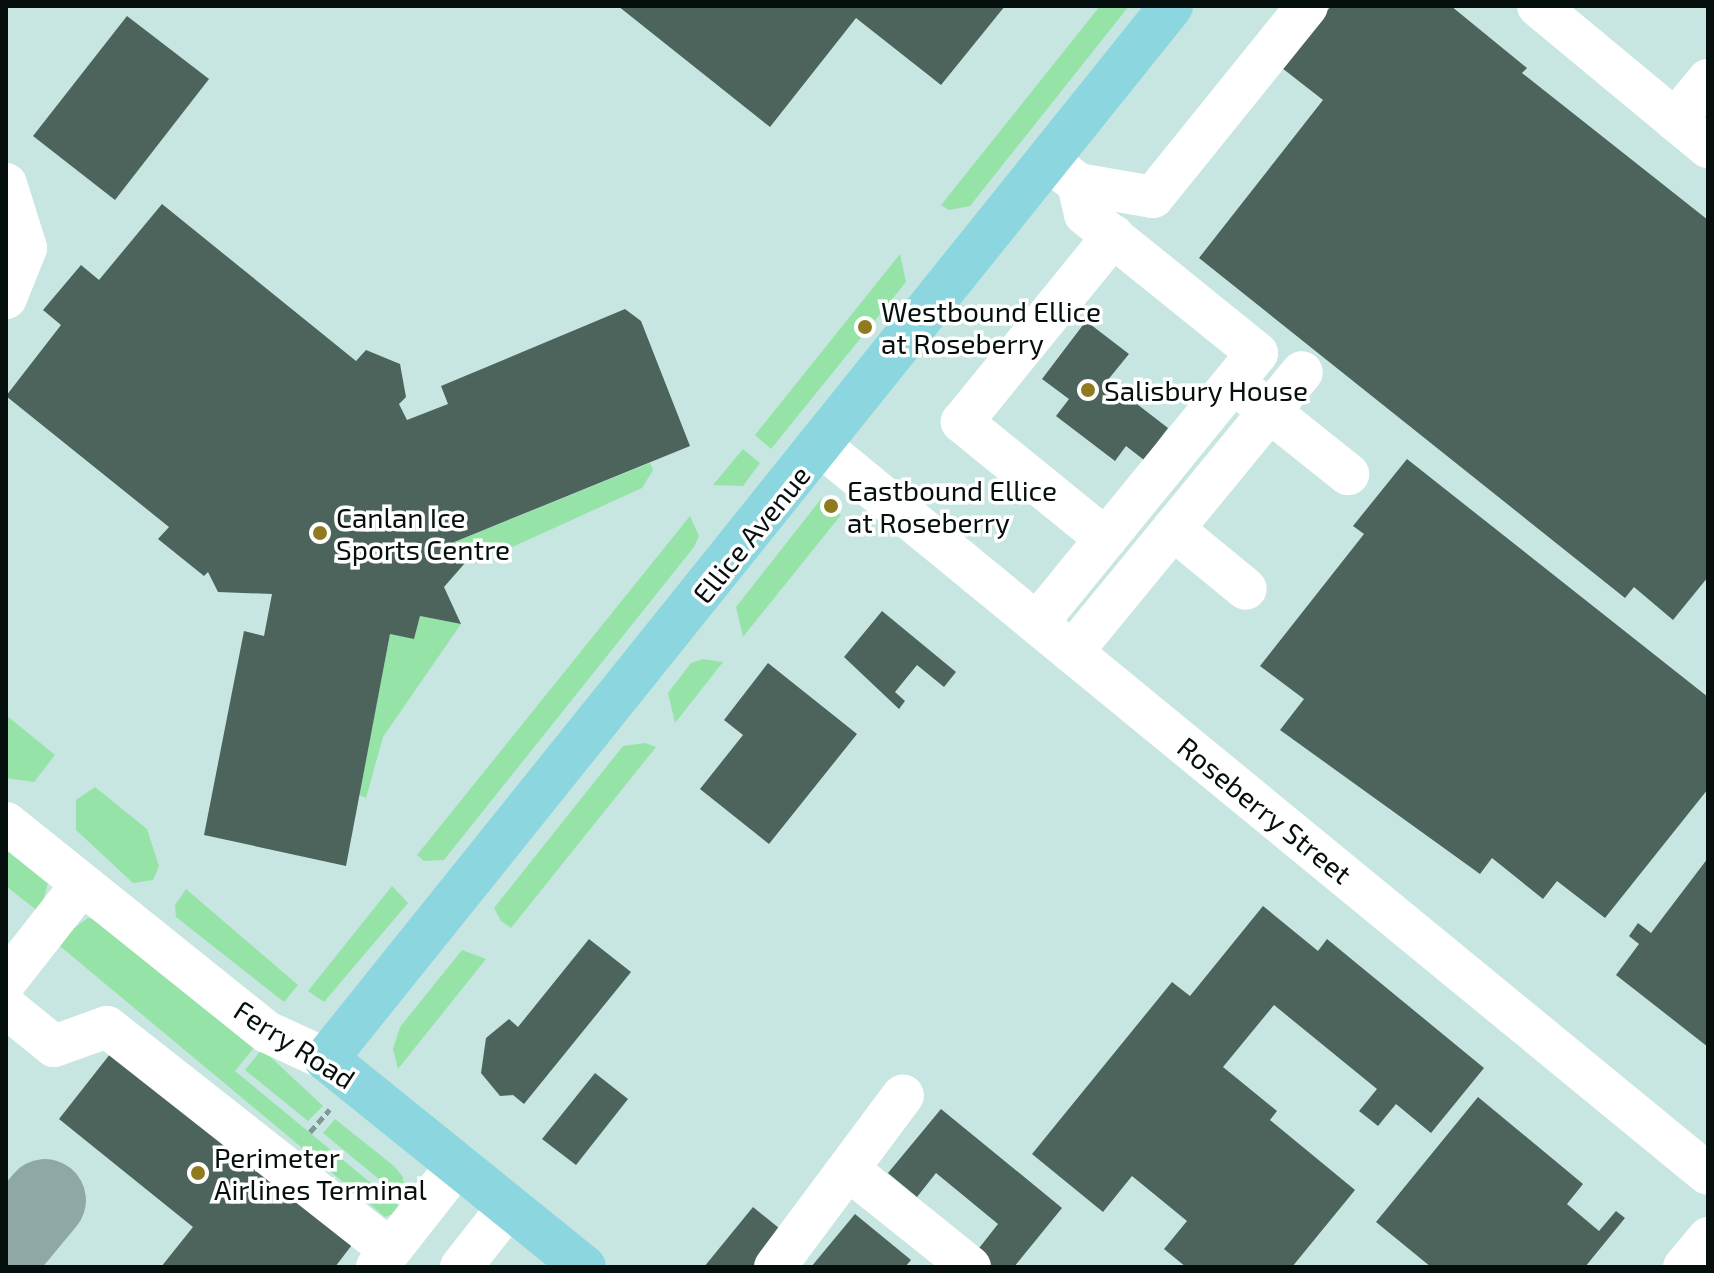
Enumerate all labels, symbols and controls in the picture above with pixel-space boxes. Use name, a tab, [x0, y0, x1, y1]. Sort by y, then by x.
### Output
place label: Westbound Ellice at Roseberry	[881, 294, 1101, 360]
marker: Westbound Ellice at Roseberry	[856, 318, 874, 336]
place label: Salisbury House	[1104, 373, 1309, 407]
marker: Salisbury House	[1079, 381, 1097, 399]
street label: Ellice Avenue	[685, 458, 817, 610]
place label: Eastbound Ellice at Roseberry	[847, 473, 1057, 539]
marker: Eastbound Ellice at Roseberry	[822, 497, 840, 515]
place label: Canlan Ice Sports Centre	[336, 500, 510, 566]
marker: Canlan Ice Sports Centre	[311, 524, 329, 542]
street label: Roseberry Street	[1171, 729, 1359, 891]
street label: Ferry Road	[228, 992, 362, 1096]
place label: Perimeter Airlines Terminal	[214, 1140, 427, 1206]
marker: Perimeter Airlines Terminal	[189, 1164, 207, 1182]

